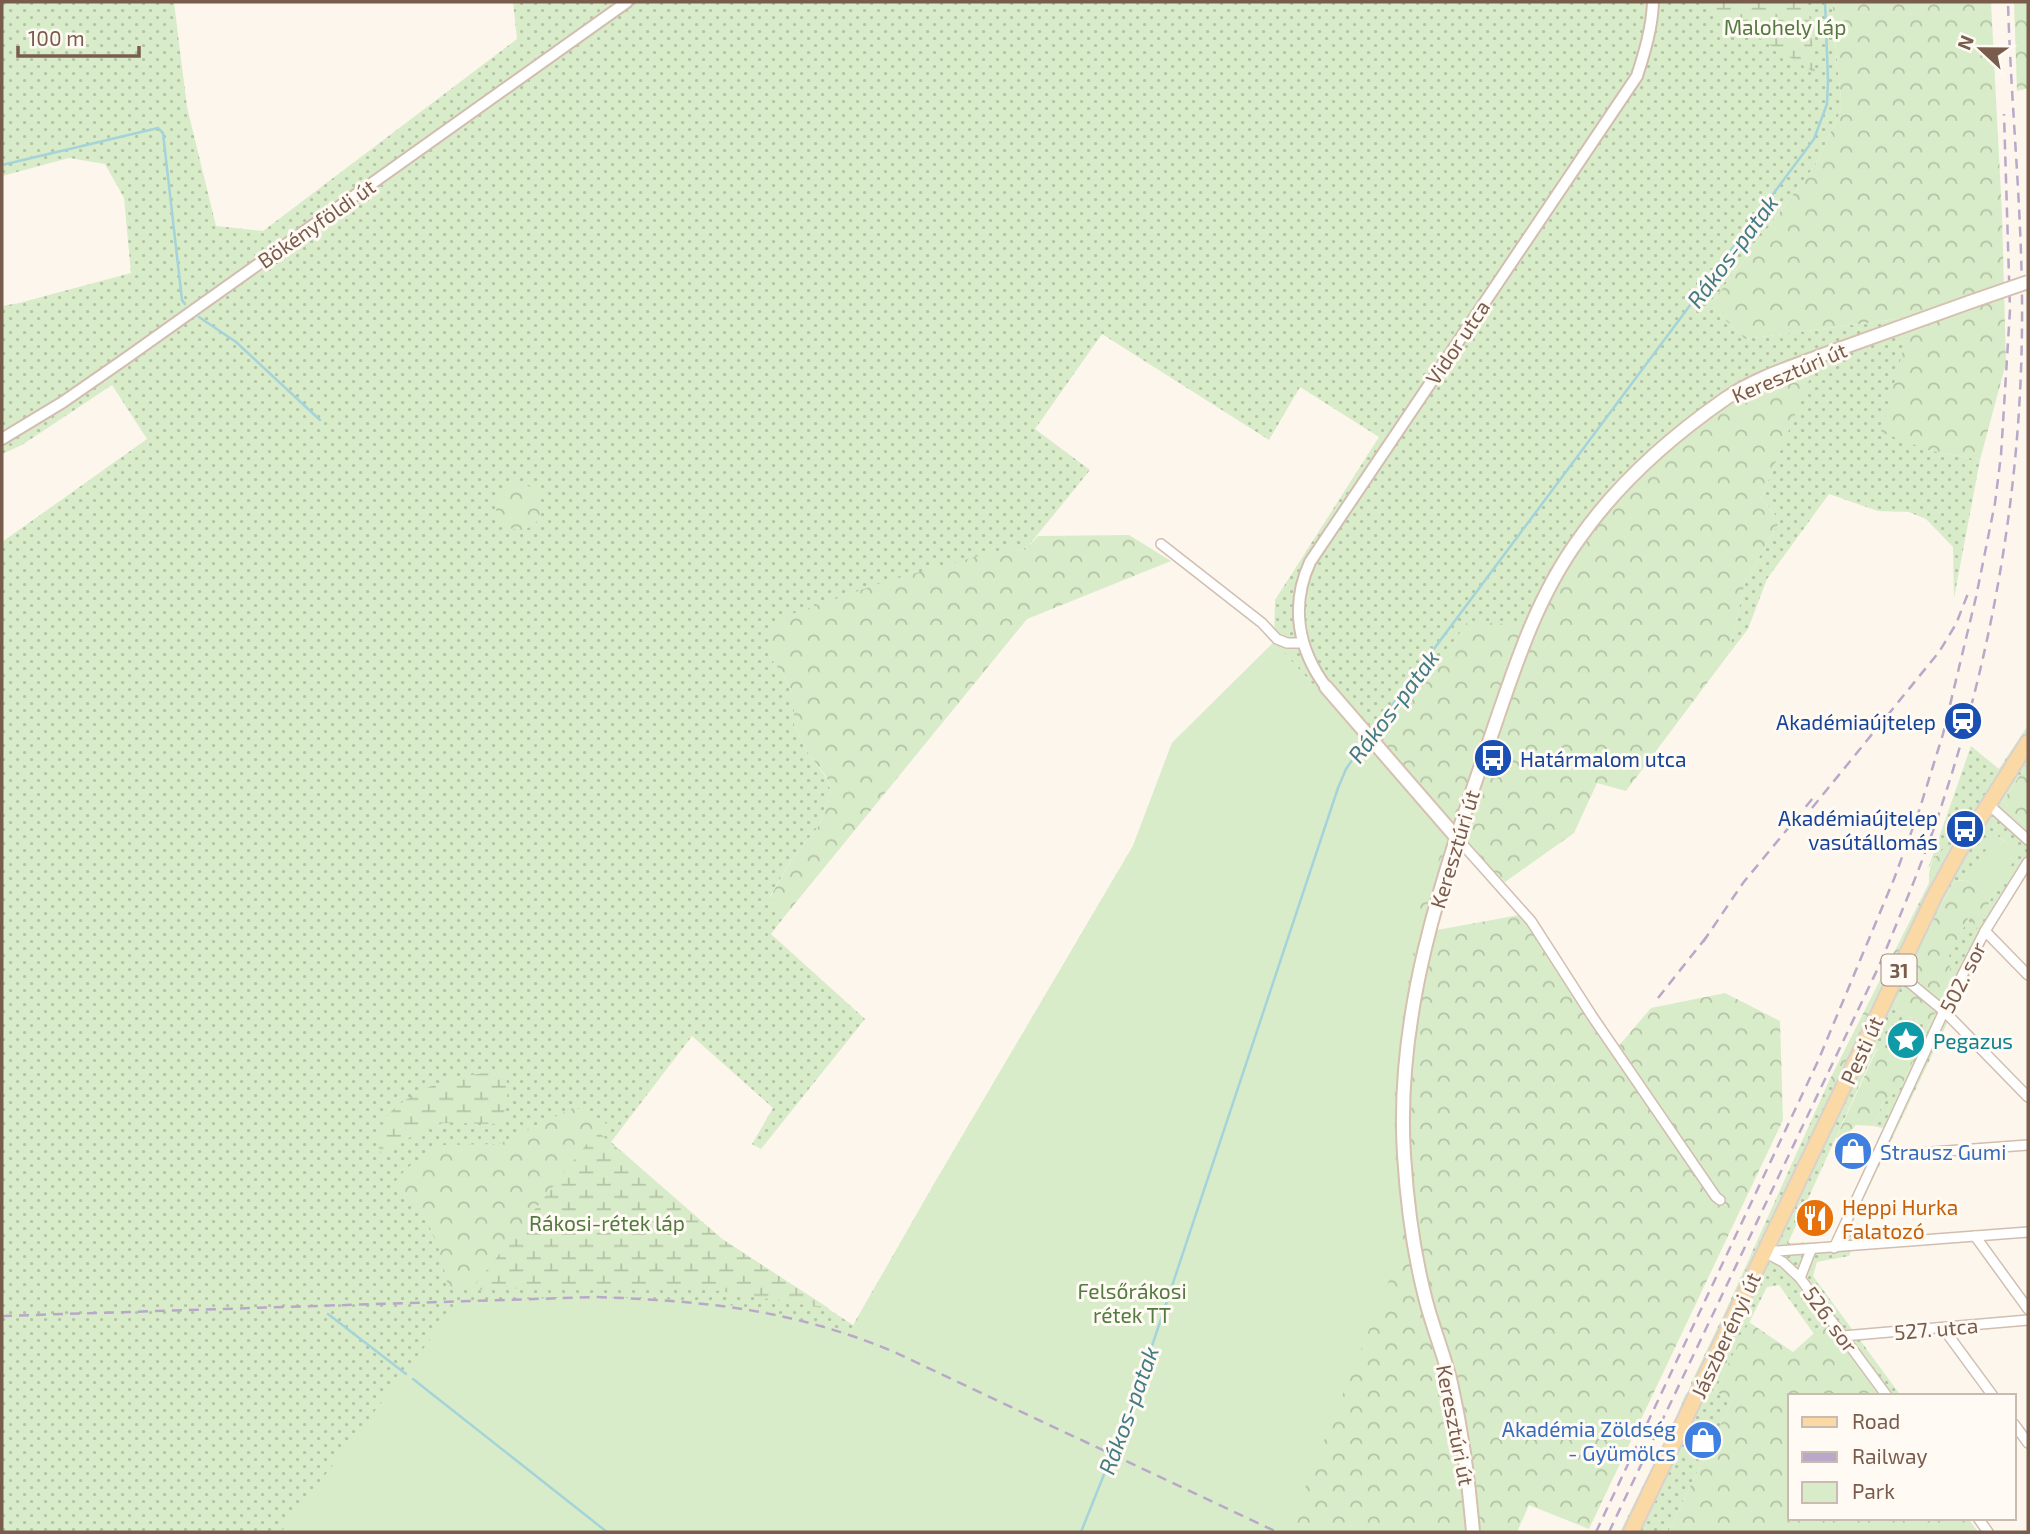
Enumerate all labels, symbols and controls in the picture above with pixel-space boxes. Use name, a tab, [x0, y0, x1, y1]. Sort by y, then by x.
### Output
scale bar	[18, 14, 138, 58]
park label: Malohely láp	[1724, 14, 1846, 39]
north arrow	[1946, 14, 2016, 84]
text: 100 m	[28, 25, 85, 50]
text: N	[1952, 32, 1978, 53]
street label: Bökényföldi út	[252, 173, 380, 273]
water label: Rákos-patak	[1680, 189, 1784, 313]
street label: Vidor utca	[1420, 295, 1494, 389]
street label: Keresztúri út	[1728, 337, 1850, 407]
water label: Rákos-patak	[1341, 644, 1445, 768]
station icon: Akadémiaújtelep	[1942, 700, 1984, 742]
place label: Akadémiaújtelep	[1776, 709, 1936, 735]
bus stop icon: Határmalom utca	[1472, 737, 1514, 779]
place label: Határmalom utca	[1520, 746, 1686, 771]
street label: Keresztúri út	[1424, 787, 1484, 911]
place label: Akadémiaújtelep vasútállomás	[1778, 805, 1938, 854]
bus stop icon: Akadémiaújtelep vasútállomás	[1944, 808, 1986, 850]
street label: 502. sor	[1934, 937, 1991, 1017]
road number: 31	[1882, 954, 1916, 986]
street label: Pesti út	[1834, 1012, 1888, 1088]
place icon: Pegazus	[1885, 1019, 1927, 1061]
place label: Pegazus	[1933, 1028, 2013, 1053]
shop icon: Strausz Gumi	[1832, 1130, 1874, 1172]
place label: Strausz Gumi	[1880, 1139, 2006, 1164]
place label: Heppi Hurka Falatozó	[1842, 1194, 1958, 1243]
restaurant icon: Heppi Hurka Falatozó	[1794, 1197, 1836, 1239]
park label: Rákosi-rétek láp	[529, 1210, 685, 1235]
street label: Jászberényi út	[1685, 1268, 1765, 1402]
park label: Felsőrákosi rétek TT	[1077, 1278, 1187, 1327]
street label: 526. sor	[1799, 1281, 1864, 1357]
street label: 527. utca	[1893, 1312, 1979, 1344]
water label: Rákos-patak	[1092, 1342, 1164, 1478]
street label: Keresztúri út	[1432, 1362, 1480, 1488]
legend	[1788, 1394, 2016, 1520]
text: Road	[1852, 1408, 1900, 1433]
place label: Akadémia Zöldség - Gyümölcs	[1502, 1416, 1676, 1465]
shop icon: Akadémia Zöldség - Gyümölcs	[1682, 1419, 1724, 1461]
text: Railway	[1852, 1443, 1928, 1468]
text: Park	[1852, 1478, 1895, 1503]

